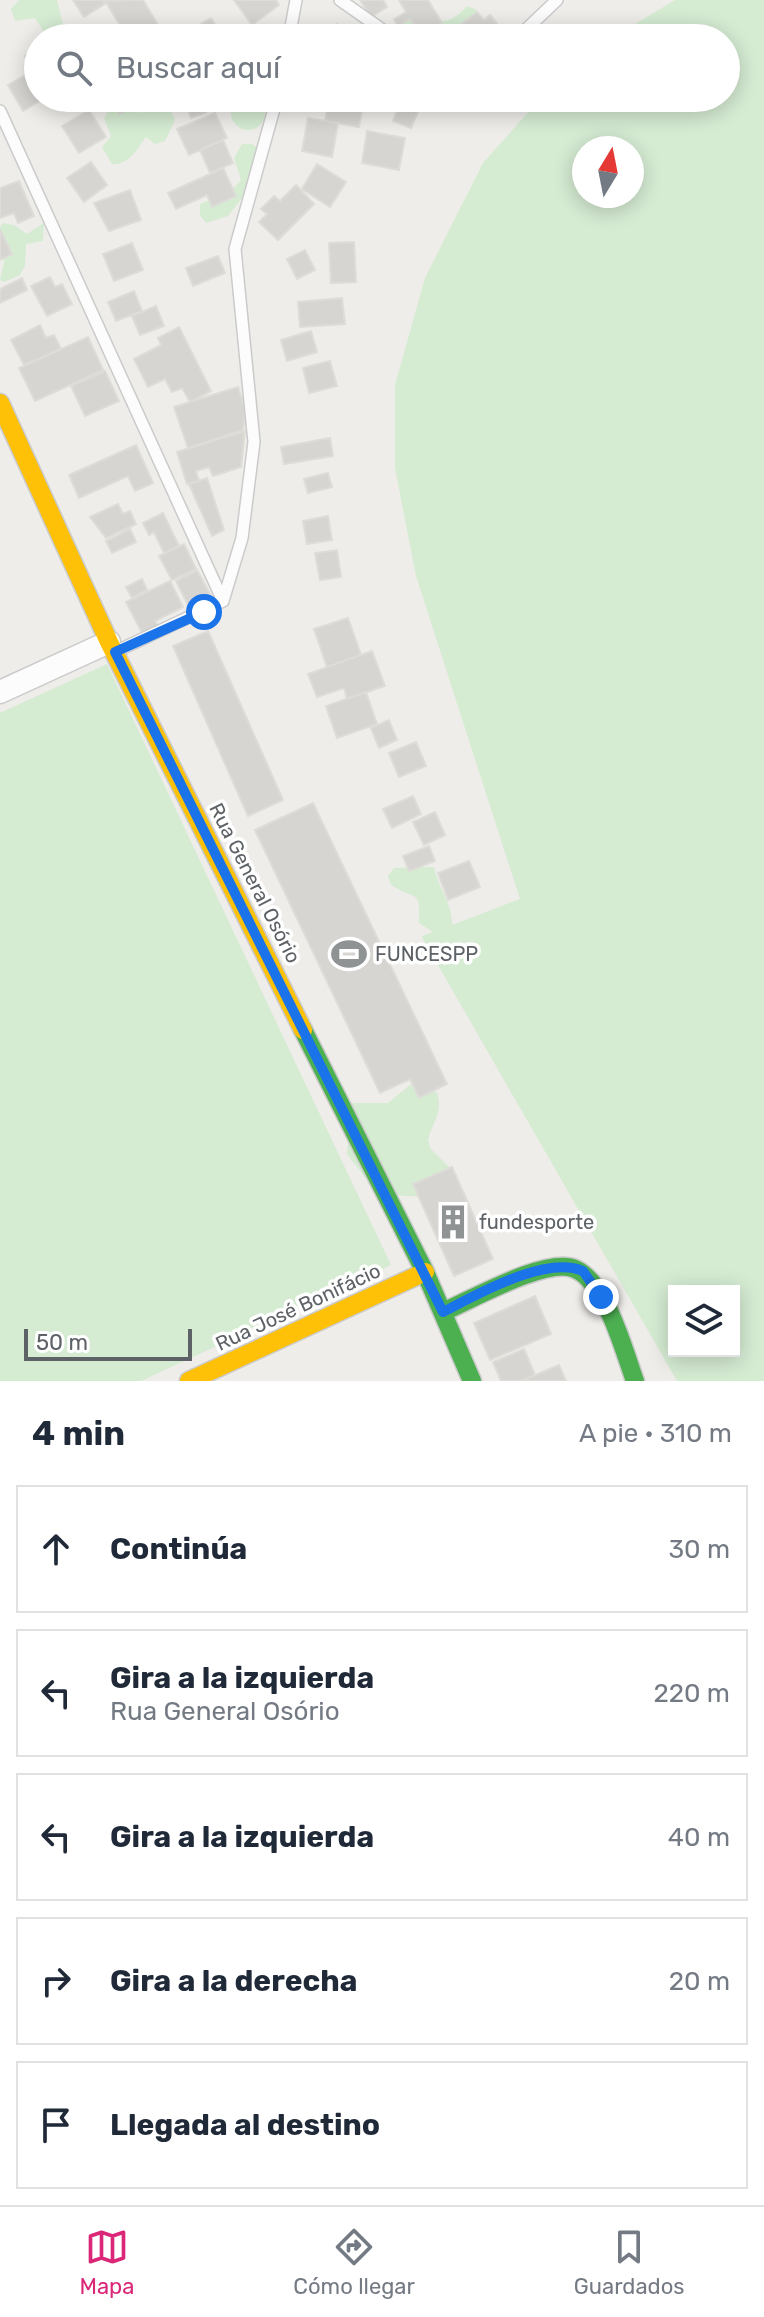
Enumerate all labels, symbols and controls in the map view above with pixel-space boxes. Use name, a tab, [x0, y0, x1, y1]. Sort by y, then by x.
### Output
search box	[24, 24, 740, 112]
icon: search	[52, 46, 96, 90]
text: Buscar aquí	[116, 50, 280, 86]
north arrow	[572, 136, 644, 208]
route start	[186, 594, 222, 630]
street label: Rua General Osório	[204, 799, 306, 967]
sports icon: FUNCESPP	[330, 935, 368, 973]
place label: FUNCESPP	[375, 942, 478, 966]
building icon: fundesporte	[434, 1203, 472, 1241]
place label: fundesporte	[479, 1210, 594, 1234]
street label: Rua José Bonifácio	[212, 1258, 384, 1356]
route end	[583, 1279, 619, 1315]
map controls	[668, 1285, 740, 1357]
button: layers	[668, 1285, 740, 1357]
scale bar	[24, 1325, 192, 1361]
text: 50 m	[36, 1329, 88, 1356]
text: 4 min	[32, 1413, 125, 1454]
text: A pie · 310 m	[579, 1418, 732, 1449]
icon: ahead	[34, 1527, 78, 1571]
text: Continúa	[110, 1531, 247, 1567]
text: 30 m	[668, 1534, 730, 1565]
text: Gira a la izquierda	[110, 1660, 374, 1696]
icon: left	[34, 1671, 78, 1715]
text: 220 m	[653, 1678, 730, 1709]
text: Rua General Osório	[110, 1696, 340, 1727]
icon: left	[34, 1815, 78, 1859]
text: Gira a la izquierda	[110, 1819, 374, 1855]
text: 40 m	[668, 1822, 730, 1853]
icon: right	[34, 1959, 78, 2003]
text: Gira a la derecha	[110, 1963, 357, 1999]
text: 20 m	[669, 1966, 730, 1997]
icon: arrive	[34, 2103, 78, 2147]
text: Llegada al destino	[110, 2107, 380, 2143]
tab: Mapa	[79, 2225, 134, 2300]
tab: Cómo llegar	[293, 2225, 415, 2300]
tab: Guardados	[574, 2225, 684, 2300]

